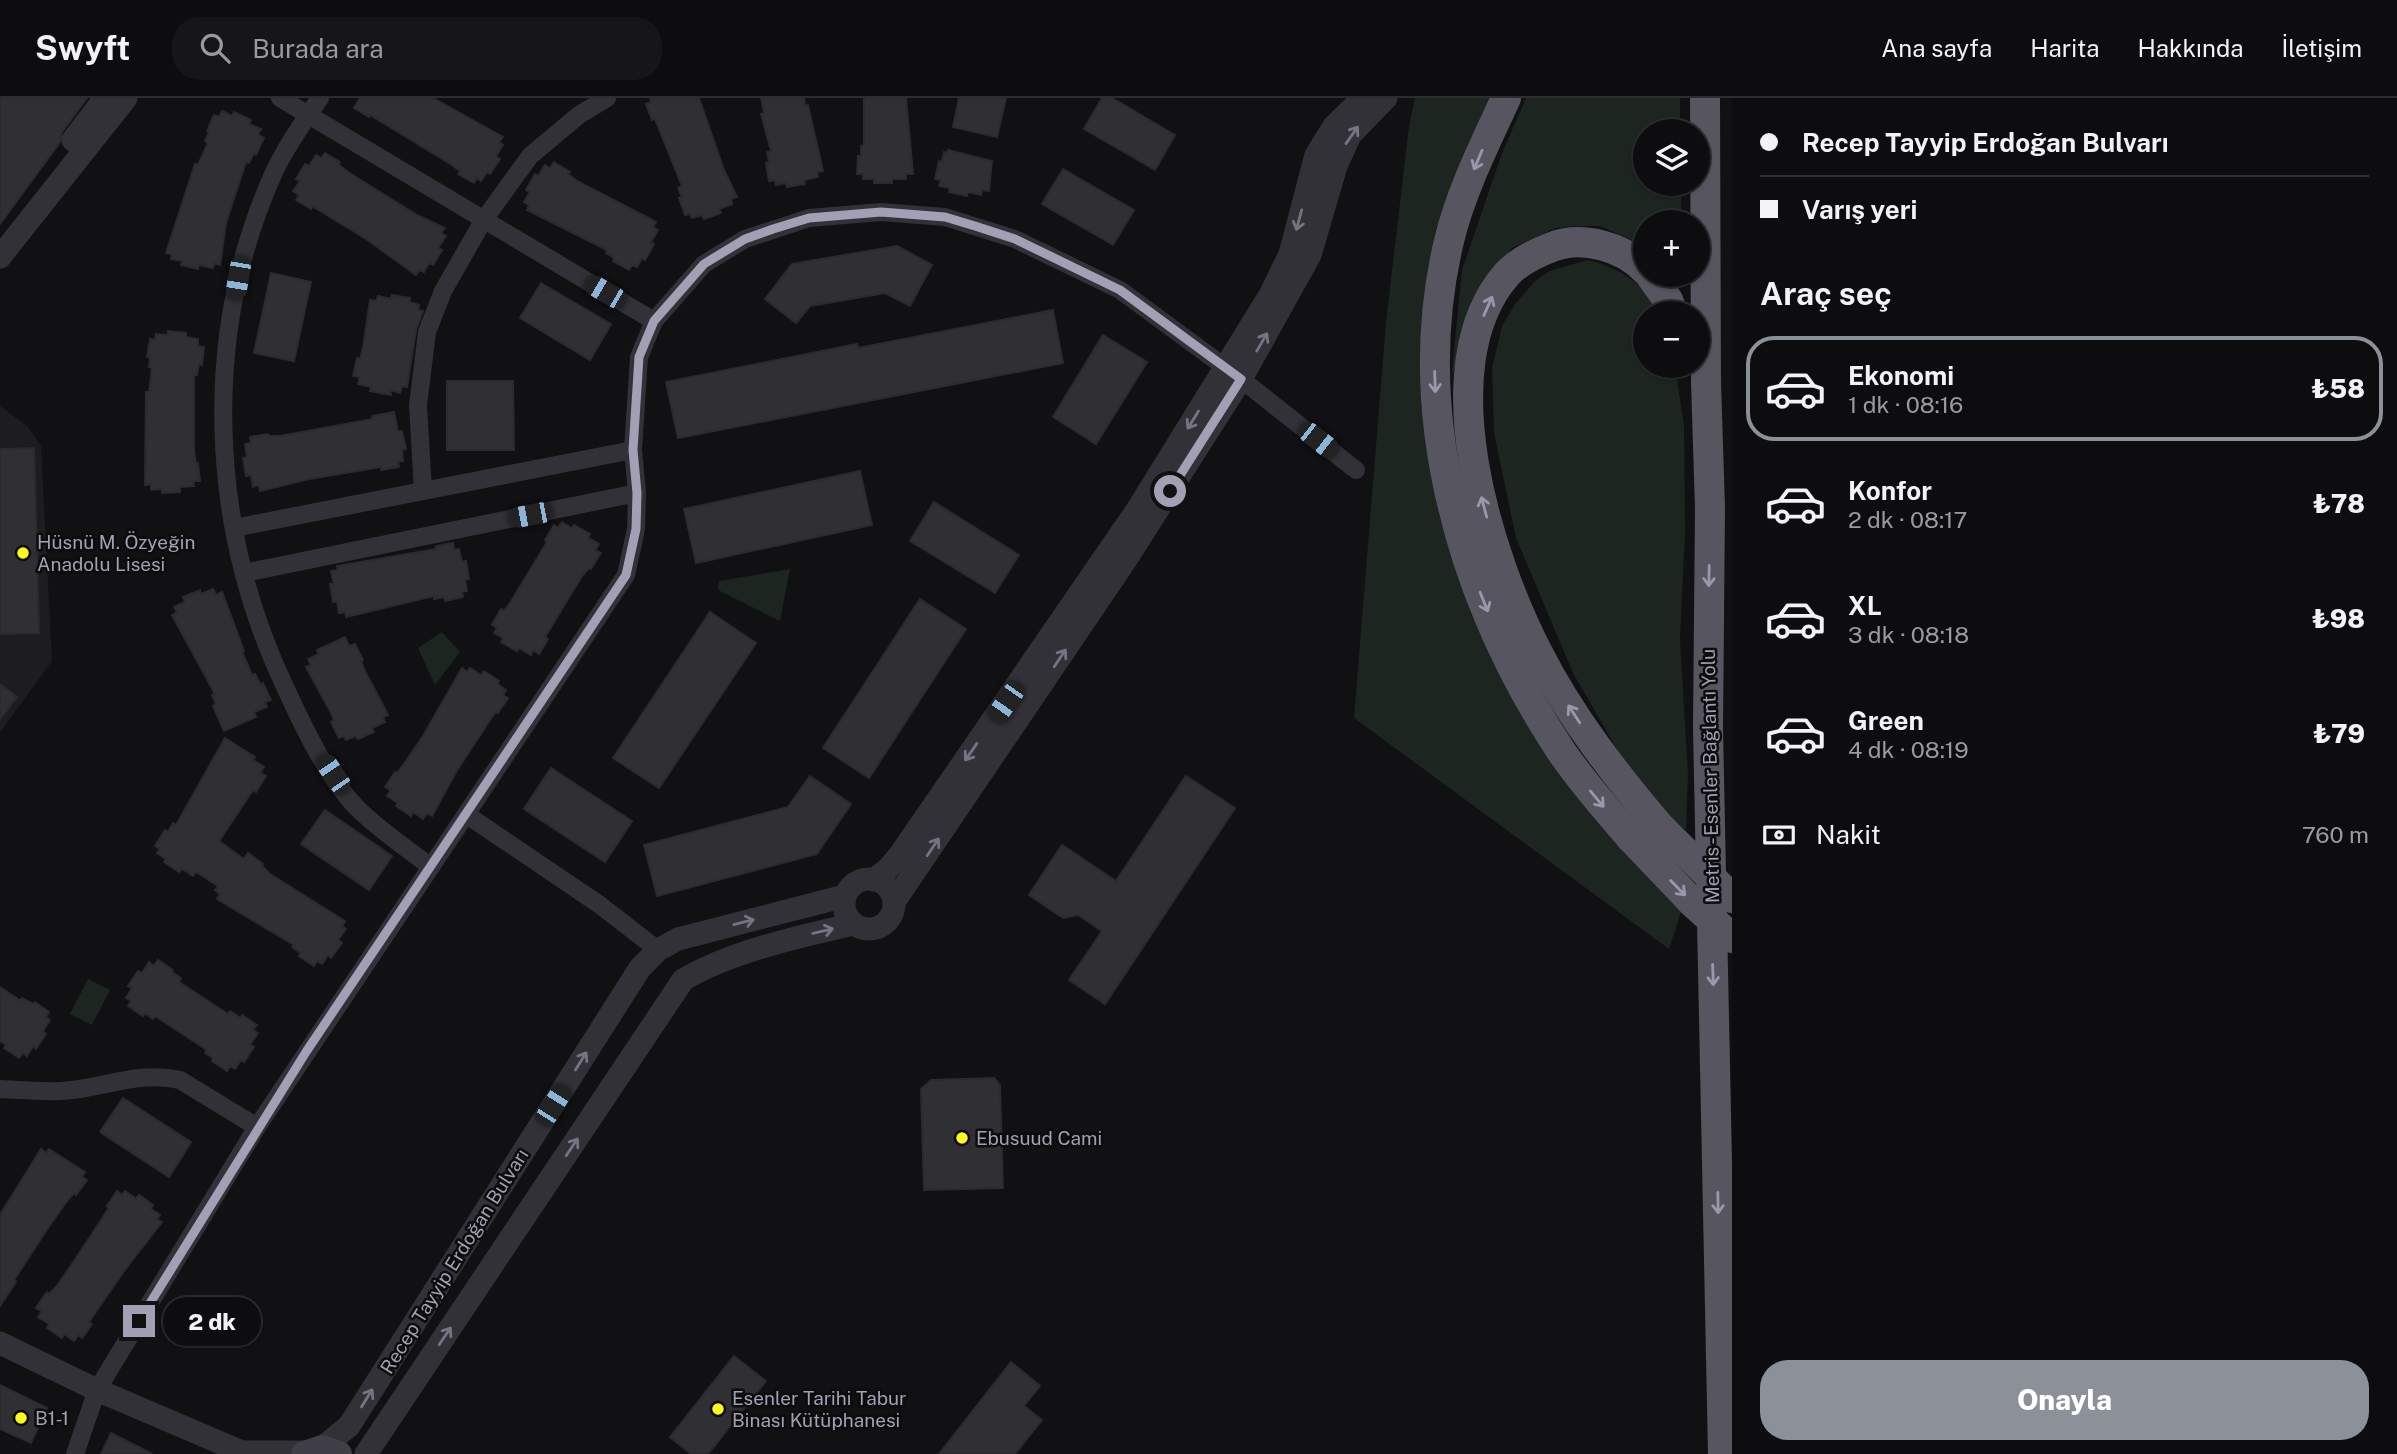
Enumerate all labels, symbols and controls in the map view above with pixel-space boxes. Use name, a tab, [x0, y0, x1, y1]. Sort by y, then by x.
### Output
search box	[172, 17, 662, 80]
text: Swyft	[35, 29, 130, 67]
icon: search	[196, 29, 234, 67]
text: Burada ara	[252, 33, 384, 64]
text: Ana sayfa	[1881, 34, 1992, 62]
text: Harita	[2030, 34, 2100, 62]
text: Hakkında	[2138, 34, 2243, 62]
text: İletişim	[2281, 34, 2362, 62]
map controls	[1633, 119, 1710, 378]
button: layers	[1633, 119, 1710, 196]
one-way arrow	[1345, 126, 1359, 145]
text: Recep Tayyip Erdoğan Bulvarı	[1802, 127, 2169, 158]
one-way arrow	[1471, 149, 1484, 170]
text: Varış yeri	[1802, 194, 1917, 225]
one-way arrow	[1292, 208, 1305, 231]
button: +	[1633, 210, 1710, 287]
car	[225, 255, 252, 301]
car	[582, 272, 629, 312]
text: Araç seç	[1760, 275, 1892, 312]
one-way arrow	[1482, 296, 1495, 317]
button: −	[1633, 301, 1710, 378]
one-way arrow	[1255, 333, 1269, 353]
icon: car	[1764, 357, 1827, 420]
text: Ekonomi	[1848, 360, 1954, 391]
one-way arrow	[1429, 370, 1442, 393]
text: ₺58	[2311, 373, 2365, 404]
text: 1 dk · 08:16	[1848, 391, 1963, 418]
one-way arrow	[1185, 410, 1200, 429]
car	[1295, 419, 1342, 461]
icon: car	[1764, 472, 1827, 535]
route start	[1154, 475, 1186, 507]
text: Konfor	[1848, 475, 1932, 506]
text: ₺78	[2313, 488, 2365, 519]
one-way arrow	[1477, 496, 1490, 518]
car	[508, 501, 553, 529]
text: 2 dk · 08:17	[1848, 506, 1967, 533]
place label: Hüsnü M. Özyeğin Anadolu Lisesi	[37, 531, 196, 575]
marker: Hüsnü M. Özyeğin Anadolu Lisesi	[15, 545, 31, 561]
one-way arrow	[1702, 565, 1716, 588]
icon: car	[1764, 587, 1827, 650]
text: XL	[1848, 590, 1882, 621]
one-way arrow	[1478, 591, 1491, 613]
text: ₺98	[2312, 603, 2365, 634]
text: 3 dk · 08:18	[1848, 621, 1969, 648]
one-way arrow	[1053, 649, 1067, 668]
street label: Metris - Esenler Bağlantı Yolu	[1697, 649, 1723, 903]
car	[986, 679, 1027, 725]
icon: car	[1764, 702, 1827, 765]
one-way arrow	[1567, 705, 1581, 724]
text: Green	[1848, 705, 1924, 736]
text: ₺79	[2313, 718, 2365, 749]
text: 4 dk · 08:19	[1848, 736, 1969, 763]
one-way arrow	[964, 742, 978, 761]
car	[313, 751, 354, 797]
one-way arrow	[1589, 789, 1605, 807]
icon: cash	[1760, 816, 1798, 854]
text: Nakit	[1816, 819, 1881, 850]
text: 760 m	[2302, 821, 2369, 848]
one-way arrow	[926, 838, 940, 857]
one-way arrow	[1669, 879, 1686, 896]
one-way arrow	[732, 915, 755, 928]
one-way arrow	[811, 924, 834, 937]
one-way arrow	[1706, 964, 1720, 987]
one-way arrow	[574, 1052, 588, 1072]
car	[533, 1082, 574, 1128]
place label: Ebusuud Cami	[976, 1127, 1102, 1149]
marker: Ebusuud Cami	[954, 1130, 970, 1146]
one-way arrow	[564, 1138, 579, 1157]
street label: Recep Tayyip Erdoğan Bulvarı	[375, 1144, 533, 1378]
one-way arrow	[1711, 1191, 1725, 1214]
callout: 2 dk	[164, 1296, 262, 1346]
route end	[123, 1305, 155, 1337]
text: 2 dk	[188, 1308, 236, 1335]
one-way arrow	[438, 1327, 452, 1346]
button: Onayla	[1760, 1360, 2369, 1440]
place label: Esenler Tarihi Tabur Binası Kütüphanesi	[732, 1387, 907, 1431]
one-way arrow	[360, 1389, 374, 1409]
marker: Esenler Tarihi Tabur Binası Kütüphanesi	[710, 1401, 726, 1417]
place label: B1-1	[35, 1407, 69, 1429]
marker: B1-1	[13, 1410, 29, 1426]

